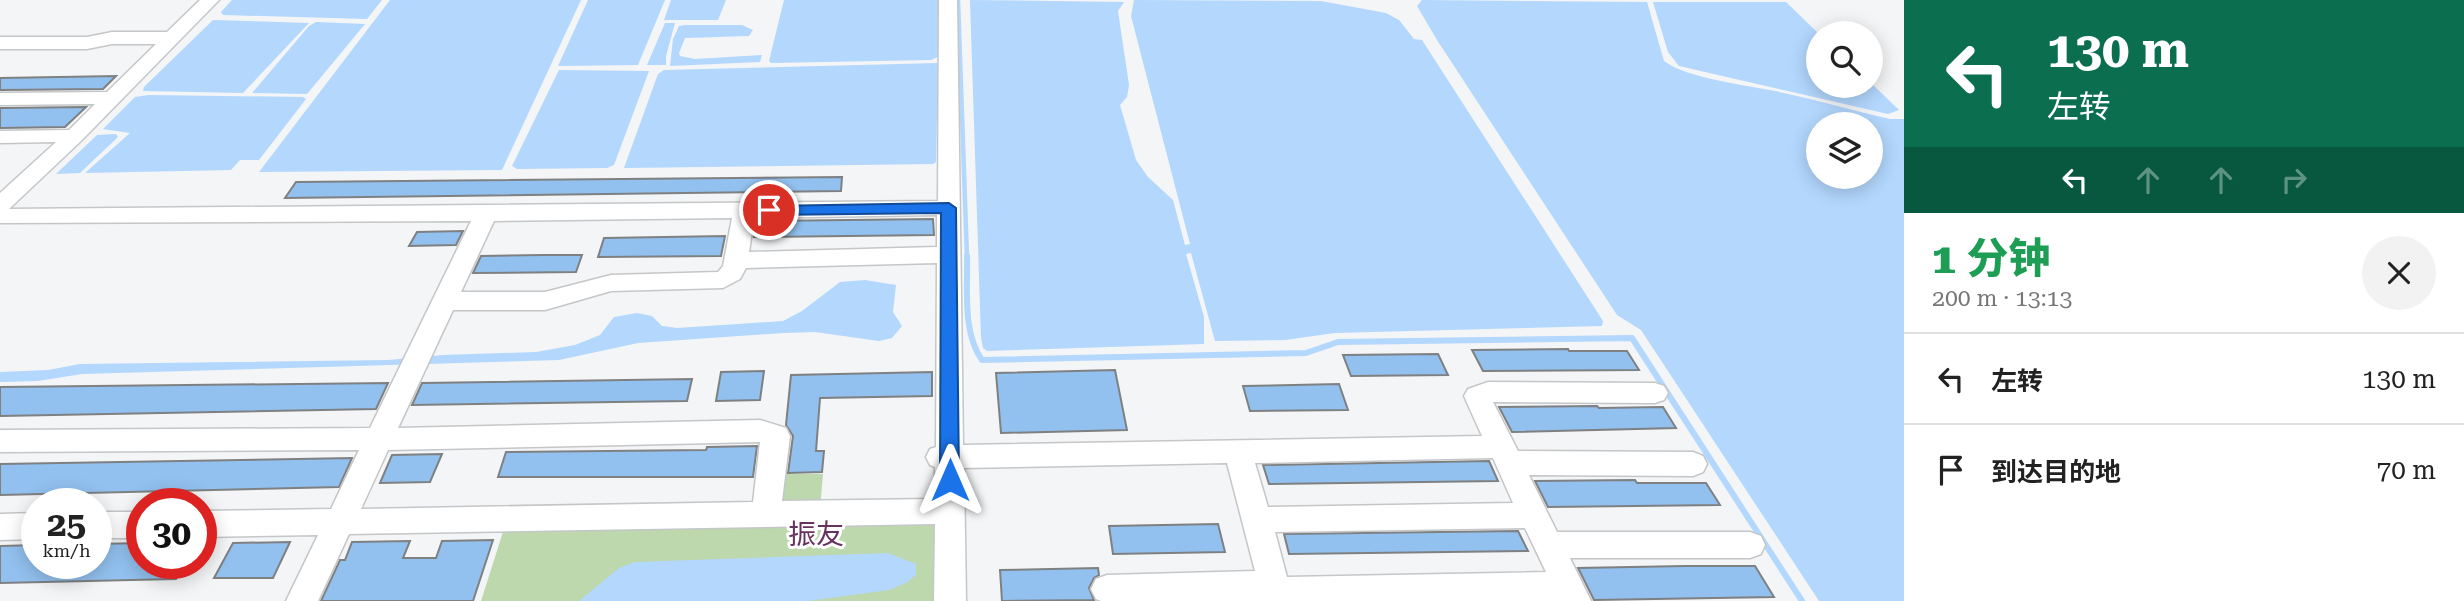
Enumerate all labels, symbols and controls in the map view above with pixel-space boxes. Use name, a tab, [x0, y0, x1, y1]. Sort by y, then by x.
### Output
map controls	[1806, 21, 1883, 189]
button: search	[1806, 21, 1883, 98]
text: 130 m	[2047, 22, 2189, 79]
icon: left	[1932, 28, 2023, 119]
text: 左转	[2047, 88, 2111, 126]
button: layers	[1806, 112, 1883, 189]
icon: left	[2056, 161, 2094, 199]
icon: ahead	[2129, 161, 2167, 199]
icon: ahead	[2202, 161, 2240, 199]
icon: right	[2275, 161, 2313, 199]
pin	[739, 180, 799, 240]
icon: arrive	[750, 191, 788, 229]
text: 1 分钟	[1932, 234, 2050, 283]
button: close	[2362, 236, 2436, 310]
text: 200 m · 13:13	[1932, 285, 2072, 312]
icon: left	[1932, 360, 1970, 398]
text: 130 m	[2362, 364, 2436, 394]
text: 左转	[1991, 366, 2043, 396]
position arrow	[913, 443, 987, 517]
icon: arrive	[1932, 451, 1970, 489]
text: 70 m	[2377, 455, 2436, 485]
text: 到达目的地	[1991, 457, 2121, 487]
speed limit sign: 30	[126, 488, 217, 579]
text: 25	[47, 504, 86, 545]
district label: 振友	[788, 518, 844, 551]
text: km/h	[42, 540, 91, 561]

